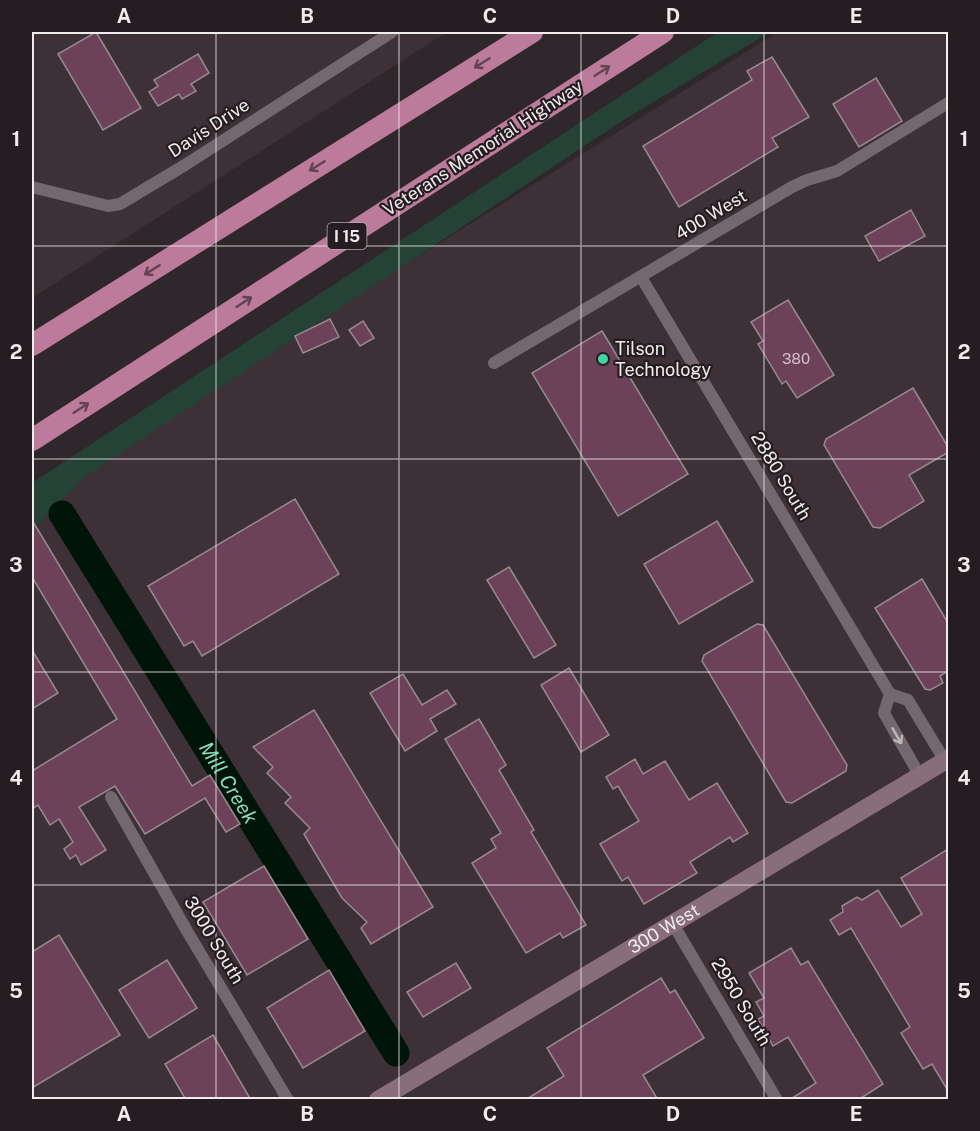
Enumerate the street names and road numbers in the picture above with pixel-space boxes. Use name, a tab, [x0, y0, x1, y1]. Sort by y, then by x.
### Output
street label: Veterans Memorial Highway	[379, 75, 587, 220]
street label: Davis Drive	[164, 94, 253, 161]
street label: 400 West	[671, 185, 750, 244]
road number: I 15	[328, 223, 366, 249]
street label: 2880 South	[747, 428, 816, 524]
street label: 3000 South	[180, 892, 249, 987]
street label: 300 West	[624, 899, 703, 958]
street label: 2950 South	[707, 954, 776, 1050]

